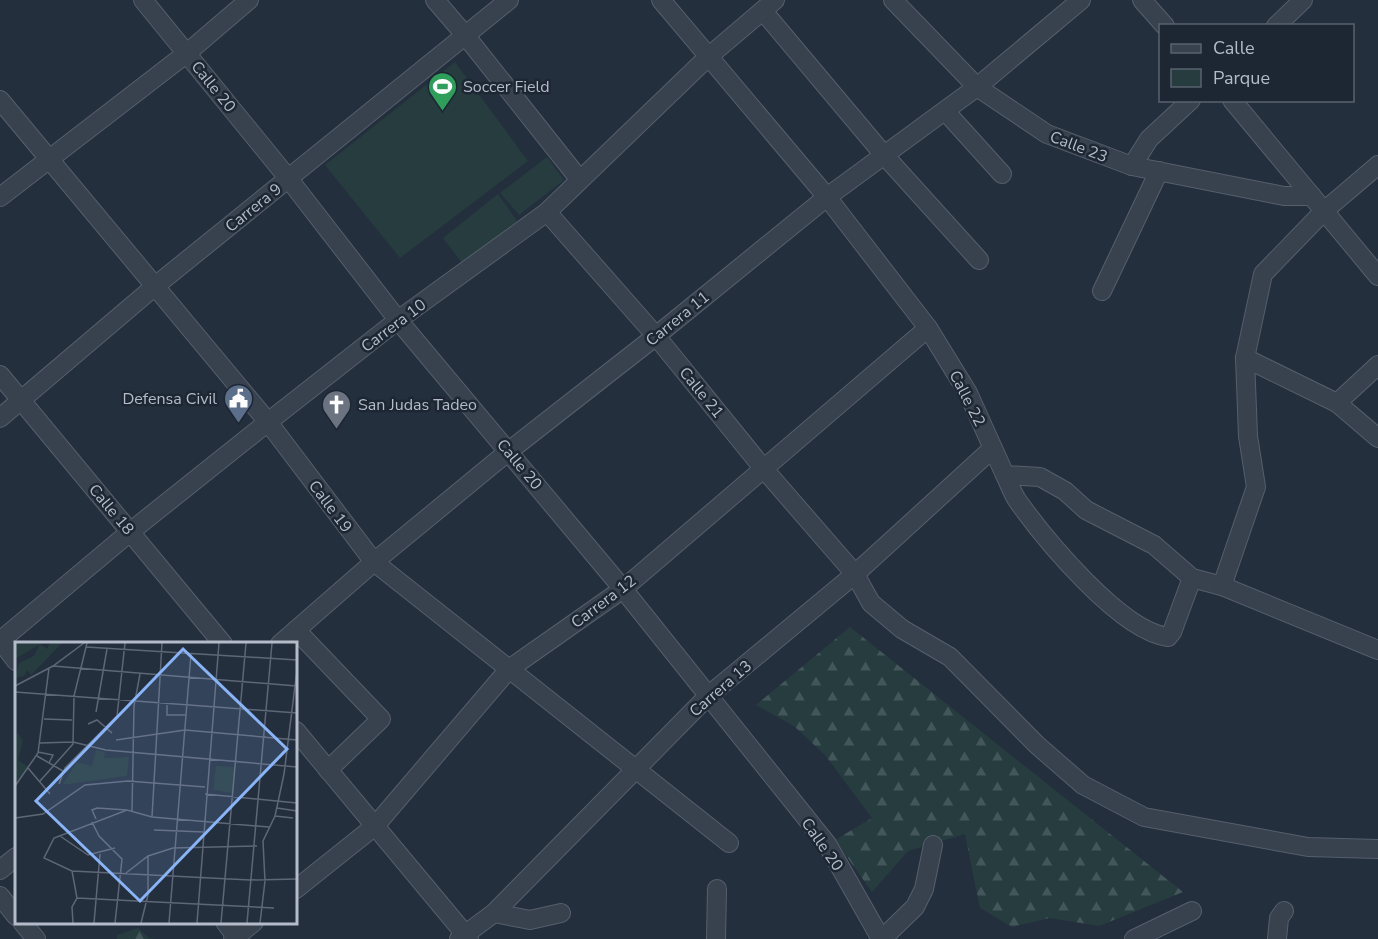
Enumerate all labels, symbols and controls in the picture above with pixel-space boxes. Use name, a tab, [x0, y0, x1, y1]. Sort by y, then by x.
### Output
legend	[1159, 24, 1354, 102]
text: Calle	[1213, 36, 1255, 60]
street label: Calle 20	[186, 56, 241, 117]
text: Parque	[1213, 66, 1270, 90]
sports icon: Soccer Field	[426, 70, 458, 112]
place label: Soccer Field	[463, 76, 550, 98]
street label: Calle 23	[1047, 126, 1111, 168]
street label: Carrera 9	[221, 178, 286, 237]
street label: Carrera 11	[641, 286, 714, 351]
street label: Carrera 10	[357, 294, 431, 358]
street label: Calle 21	[674, 362, 729, 423]
street label: Calle 22	[944, 367, 991, 430]
public building icon: Defensa Civil	[222, 382, 254, 424]
place label: Defensa Civil	[122, 388, 217, 410]
church icon: San Judas Tadeo	[321, 388, 353, 430]
place label: San Judas Tadeo	[358, 394, 477, 416]
street label: Calle 20	[491, 435, 547, 495]
street label: Calle 19	[303, 476, 357, 537]
street label: Calle 18	[83, 480, 139, 540]
street label: Carrera 12	[567, 570, 641, 634]
inset map	[15, 642, 297, 924]
street label: Carrera 13	[685, 655, 757, 722]
street label: Calle 20	[796, 814, 848, 876]

